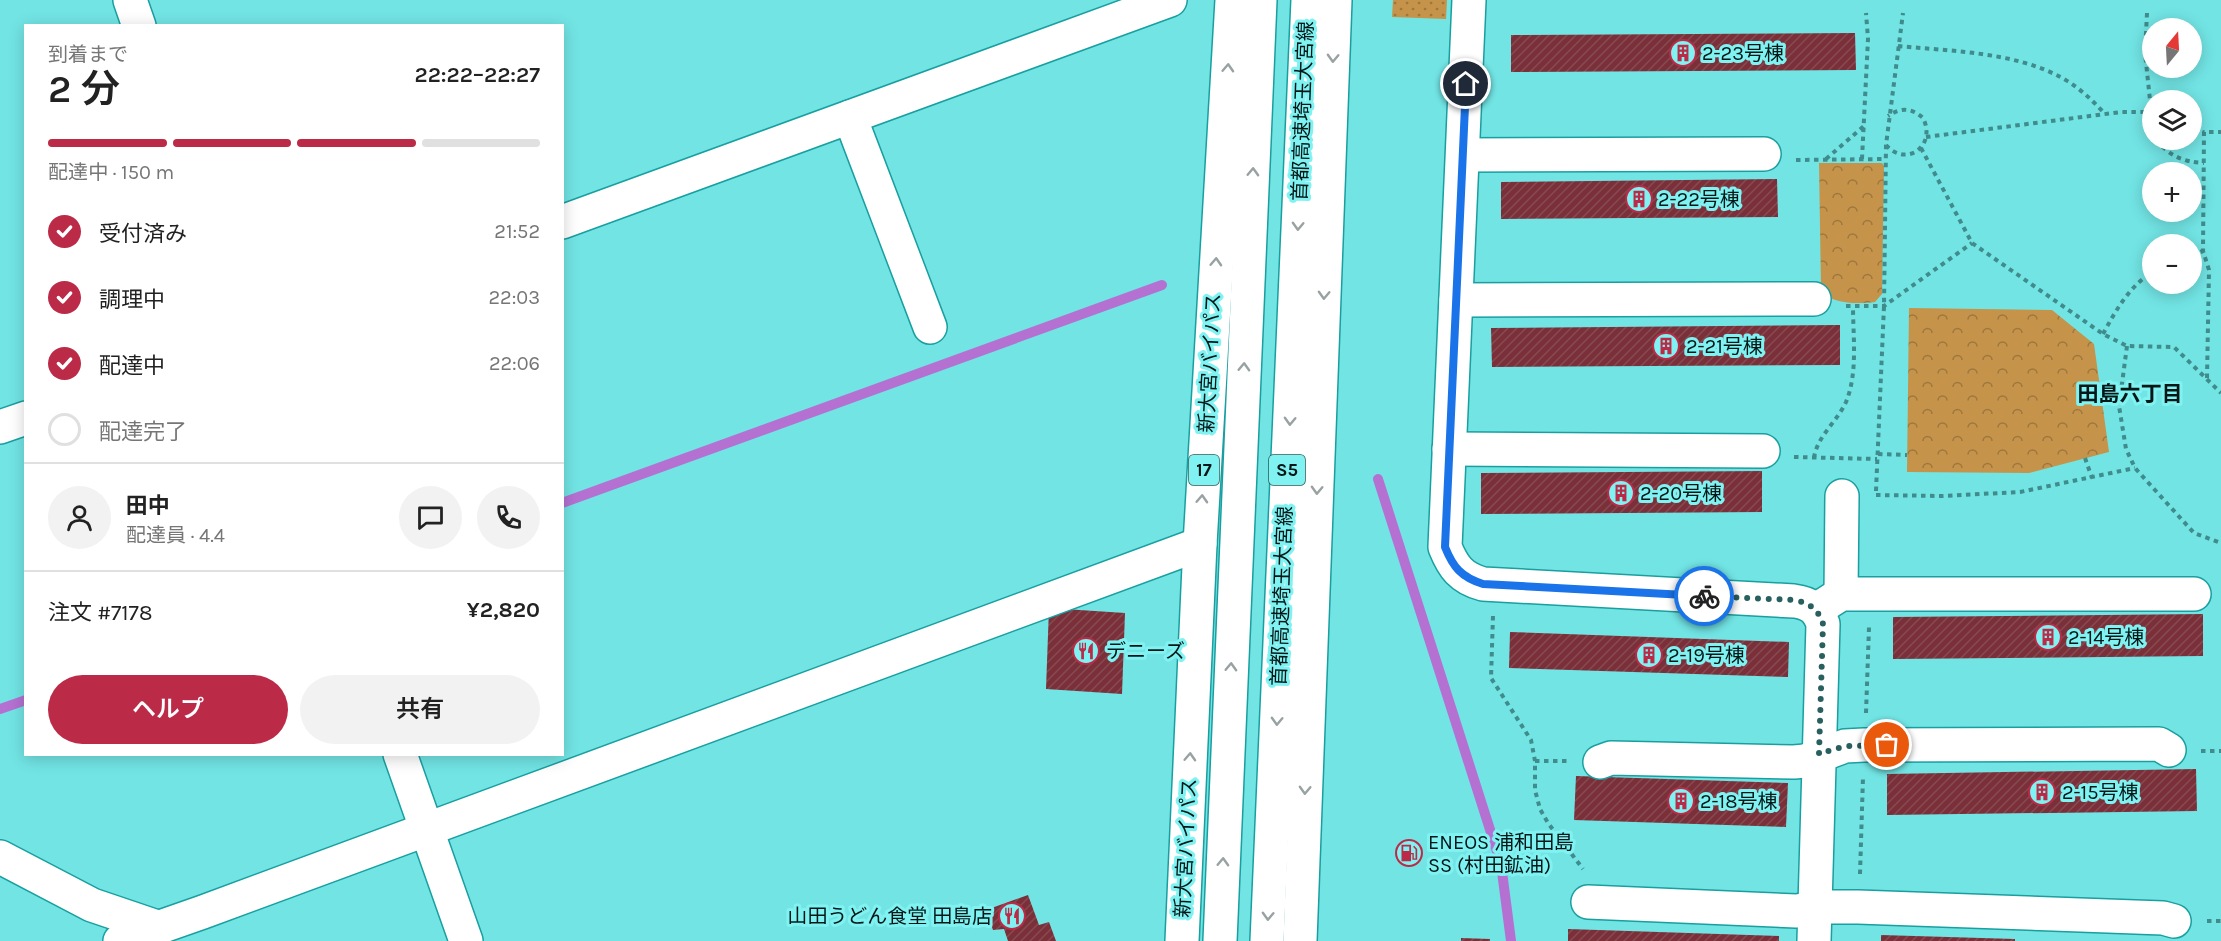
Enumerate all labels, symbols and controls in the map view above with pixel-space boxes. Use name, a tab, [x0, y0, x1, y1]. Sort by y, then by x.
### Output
north arrow	[2142, 18, 2202, 78]
map controls	[2142, 18, 2202, 294]
street label: 首都高速埼玉大宮線	[1288, 21, 1318, 201]
building icon: 2-23号棟	[1668, 38, 1698, 68]
place label: 2-23号棟	[1702, 42, 1784, 65]
text: 到着まで	[48, 43, 128, 66]
one-way arrow	[1327, 54, 1339, 63]
pin	[1440, 58, 1491, 109]
text: 22:22–22:27	[415, 62, 540, 88]
one-way arrow	[1221, 63, 1234, 72]
text: 2 分	[48, 66, 120, 112]
icon: home	[1449, 67, 1482, 100]
button: layers	[2142, 90, 2202, 150]
text: 配達中 · 150 m	[48, 161, 174, 184]
button: +	[2142, 162, 2202, 222]
one-way arrow	[1246, 168, 1259, 177]
building icon: 2-22号棟	[1624, 184, 1654, 214]
place label: 2-22号棟	[1658, 188, 1740, 211]
icon: check	[48, 215, 81, 248]
text: 21:52	[494, 220, 540, 243]
text: 受付済み	[99, 221, 187, 247]
one-way arrow	[1291, 222, 1304, 231]
button: −	[2142, 234, 2202, 294]
one-way arrow	[1210, 258, 1223, 267]
icon: check	[48, 281, 81, 314]
text: 22:03	[489, 286, 540, 309]
text: 調理中	[99, 287, 165, 313]
one-way arrow	[1318, 291, 1331, 300]
street label: 新大宮バイパス	[1195, 293, 1225, 433]
building icon: 2-21号棟	[1651, 331, 1681, 361]
place label: 2-21号棟	[1686, 335, 1763, 358]
icon: check	[48, 347, 81, 380]
text: 22:06	[489, 352, 540, 375]
text: 配達中	[99, 353, 165, 379]
one-way arrow	[1238, 362, 1251, 371]
district label: 田島六丁目	[2078, 382, 2183, 406]
one-way arrow	[1283, 417, 1296, 426]
text: 配達完了	[99, 419, 187, 445]
road number: 17	[1189, 455, 1219, 485]
road number: S5	[1269, 455, 1305, 485]
building icon: 2-20号棟	[1606, 478, 1636, 508]
place label: 2-20号棟	[1640, 482, 1722, 505]
button: person	[48, 486, 111, 549]
button: chat	[399, 486, 462, 549]
button: phone	[477, 486, 540, 549]
one-way arrow	[1310, 486, 1323, 495]
text: 田中	[126, 493, 170, 519]
one-way arrow	[1196, 494, 1209, 503]
street label: 首都高速埼玉大宮線	[1267, 506, 1297, 686]
text: 配達員 · 4.4	[126, 524, 225, 547]
courier	[1674, 566, 1734, 626]
icon: bike	[1688, 580, 1721, 613]
text: ¥2,820	[467, 597, 540, 623]
text: 注文 #7178	[48, 600, 152, 626]
building icon: 2-14号棟	[2033, 622, 2063, 652]
place label: 2-14号棟	[2068, 626, 2144, 649]
restaurant icon: デニーズ	[1071, 636, 1101, 666]
place label: デニーズ	[1106, 640, 1185, 663]
building icon: 2-19号棟	[1634, 640, 1664, 670]
place label: 2-19号棟	[1668, 644, 1745, 667]
one-way arrow	[1225, 662, 1238, 671]
button: ヘルプ	[48, 675, 288, 744]
button: 共有	[300, 675, 540, 744]
one-way arrow	[1270, 716, 1283, 725]
pin	[1861, 719, 1912, 770]
icon: bag	[1870, 728, 1903, 761]
one-way arrow	[1184, 752, 1197, 761]
building icon: 2-15号棟	[2027, 777, 2057, 807]
street label: 新大宮バイパス	[1171, 778, 1201, 918]
place label: 2-15号棟	[2062, 781, 2138, 804]
one-way arrow	[1299, 785, 1312, 794]
building icon: 2-18号棟	[1666, 786, 1696, 816]
place label: 2-18号棟	[1700, 790, 1777, 813]
place label: ENEOS 浦和田島 SS (村田鉱油)	[1428, 831, 1574, 877]
fuel station icon: ENEOS 浦和田島 SS (村田鉱油)	[1394, 838, 1424, 868]
one-way arrow	[1217, 857, 1230, 866]
restaurant icon: 山田うどん食堂 田島店	[997, 901, 1027, 931]
place label: 山田うどん食堂 田島店	[787, 905, 992, 928]
one-way arrow	[1262, 911, 1275, 920]

